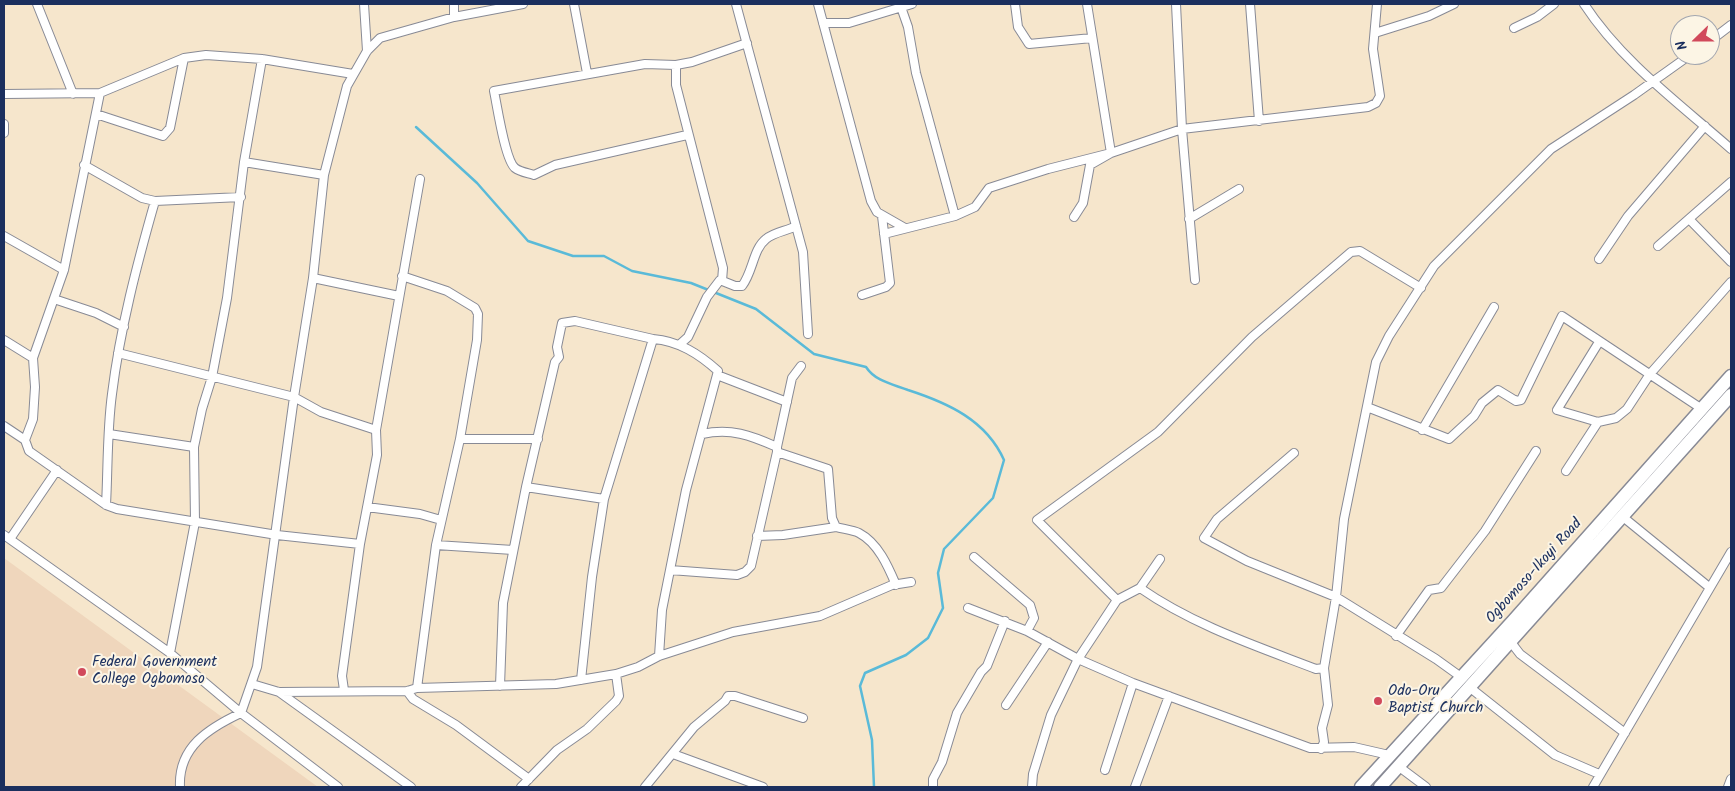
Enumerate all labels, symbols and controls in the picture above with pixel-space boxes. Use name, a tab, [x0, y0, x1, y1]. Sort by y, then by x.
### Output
north arrow	[1670, 15, 1720, 65]
text: N	[1670, 37, 1694, 53]
street label: Ogbomoso-Ikoyi Road	[1483, 516, 1587, 628]
place label: Federal Government College Ogbomoso	[92, 654, 217, 689]
marker: Federal Government College Ogbomoso	[76, 666, 88, 678]
place label: Odo-Oru Baptist Church	[1388, 683, 1483, 718]
marker: Odo-Oru Baptist Church	[1372, 695, 1384, 707]

